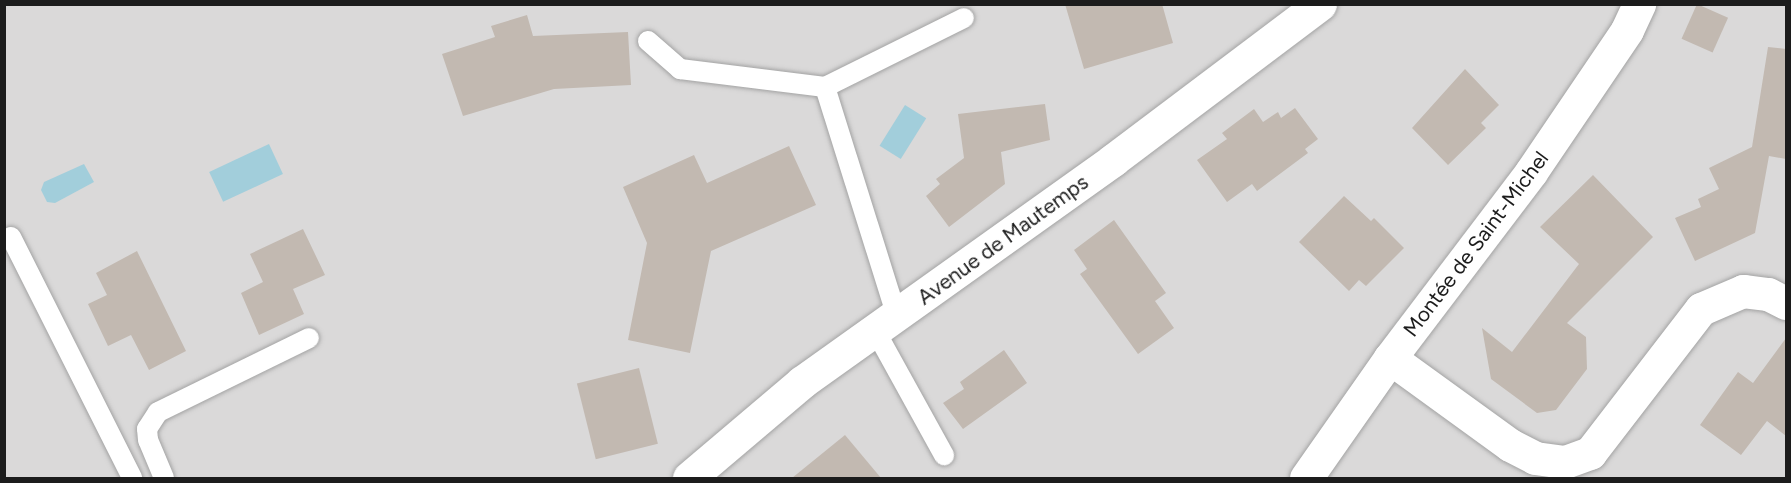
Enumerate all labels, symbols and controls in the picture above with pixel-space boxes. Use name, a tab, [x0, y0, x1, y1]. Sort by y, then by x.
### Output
street label: Montée de Saint-Michel	[1398, 146, 1554, 342]
street label: Avenue de Mautemps	[913, 170, 1093, 310]

